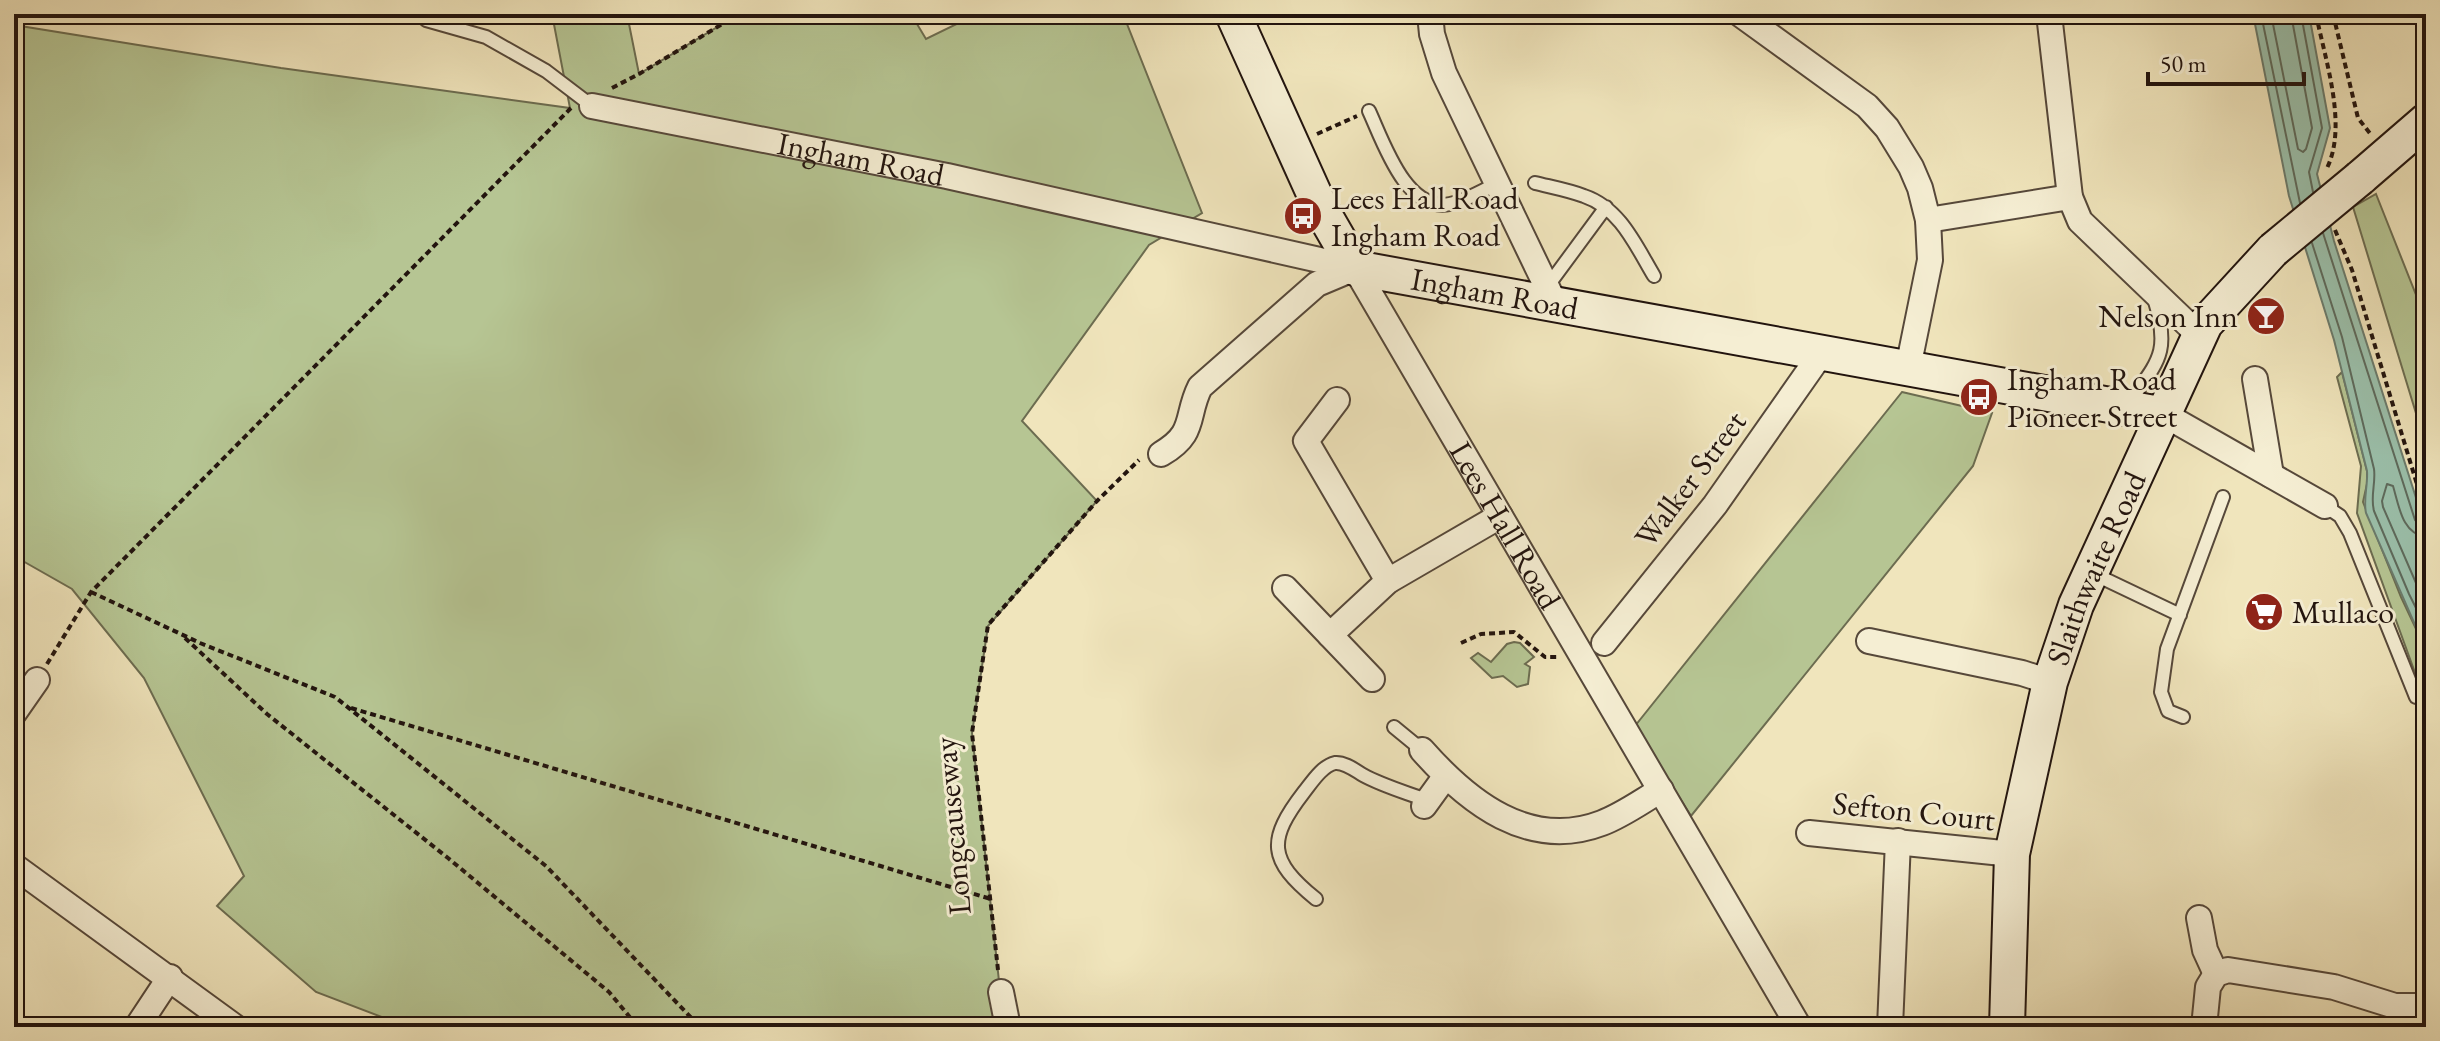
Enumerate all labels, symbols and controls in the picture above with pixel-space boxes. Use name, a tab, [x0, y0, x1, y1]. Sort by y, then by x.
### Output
scale bar	[2148, 36, 2304, 86]
text: 50 m	[2160, 48, 2207, 79]
street label: Ingham Road	[774, 122, 949, 196]
place label: Lees Hall Road Ingham Road	[1331, 177, 1519, 256]
bus stop icon: Lees Hall Road Ingham Road	[1282, 195, 1324, 237]
street label: Ingham Road	[1408, 258, 1583, 329]
place label: Nelson Inn	[2098, 295, 2238, 337]
bar icon: Nelson Inn	[2245, 295, 2287, 337]
place label: Ingham Road Pioneer Street	[2007, 358, 2177, 437]
bus stop icon: Ingham Road Pioneer Street	[1958, 376, 2000, 418]
street label: Walker Street	[1625, 402, 1755, 556]
street label: Lees Hall Road	[1440, 434, 1571, 617]
street label: Slaithwaite Road	[2036, 464, 2156, 670]
supermarket icon: Mullaco	[2243, 591, 2285, 633]
place label: Mullaco	[2292, 591, 2394, 633]
street label: Longcauseway	[923, 734, 981, 917]
street label: Sefton Court	[1831, 782, 1997, 840]

